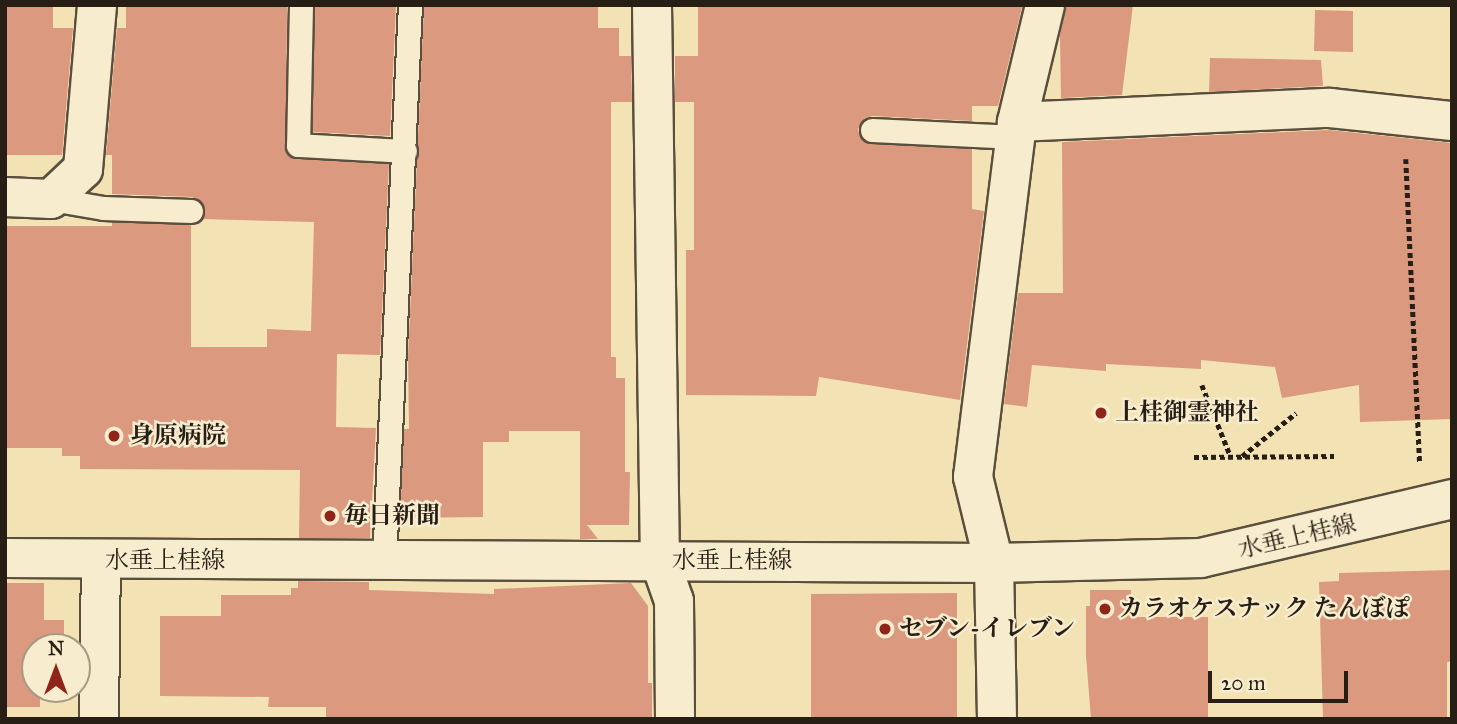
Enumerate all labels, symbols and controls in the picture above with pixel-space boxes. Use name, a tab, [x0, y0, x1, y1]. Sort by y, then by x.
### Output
place label: 上桂御霊神社	[1115, 399, 1259, 427]
marker: 上桂御霊神社	[1093, 405, 1109, 421]
place label: 身原病院	[130, 422, 226, 450]
marker: 身原病院	[104, 426, 124, 446]
place label: 毎日新聞	[344, 502, 440, 530]
marker: 毎日新聞	[322, 508, 338, 524]
street label: 水垂上桂線	[1235, 509, 1359, 565]
street label: 水垂上桂線	[105, 547, 225, 575]
street label: 水垂上桂線	[672, 547, 792, 575]
place label: カラオケスナック たんぼぽ	[1119, 595, 1412, 623]
marker: カラオケスナック たんぼぽ	[1097, 601, 1113, 617]
place label: セブン-イレブン	[899, 615, 1077, 643]
marker: セブン-イレブン	[877, 621, 893, 637]
north arrow	[21, 633, 91, 703]
text: N	[48, 637, 64, 660]
scale bar	[1212, 658, 1352, 702]
text: 20 m	[1221, 670, 1266, 696]

